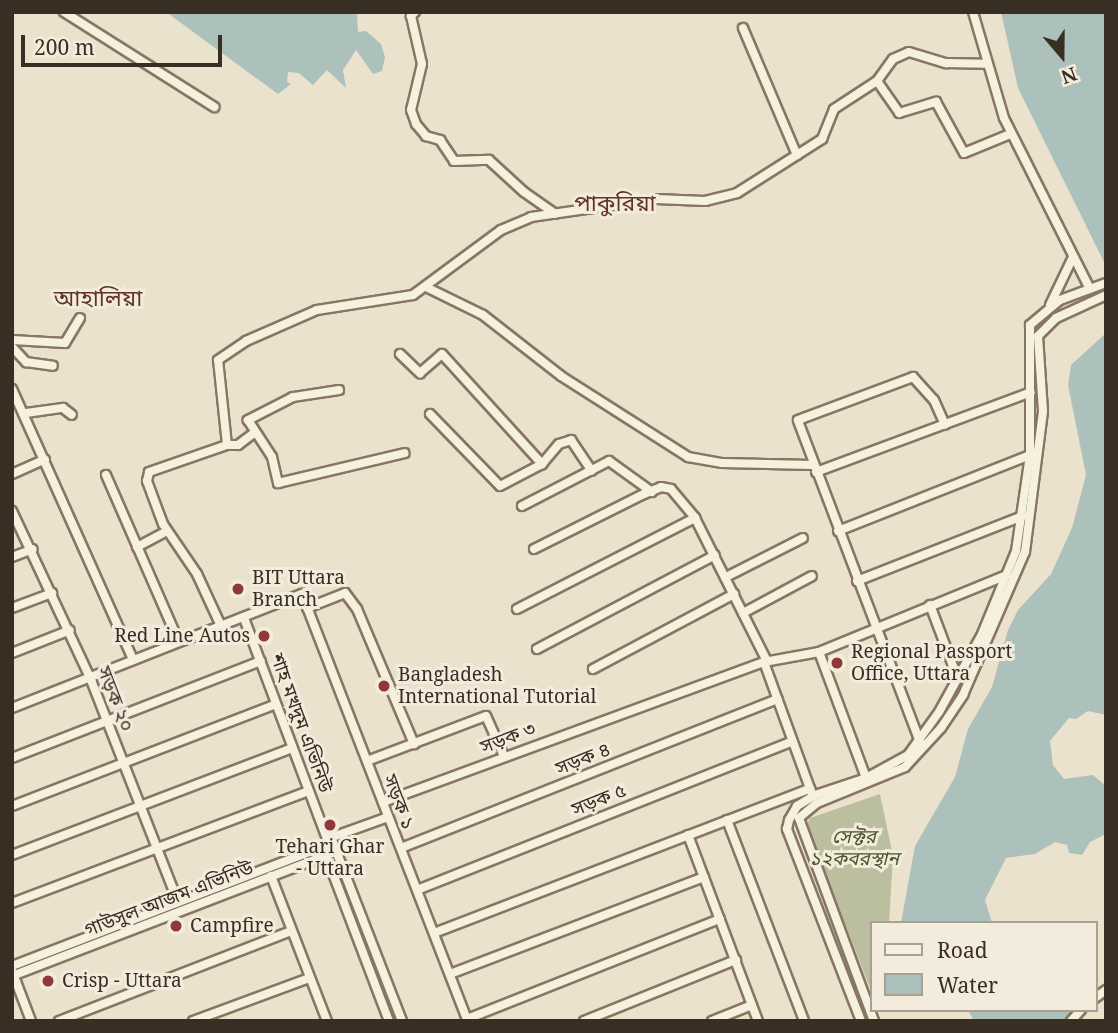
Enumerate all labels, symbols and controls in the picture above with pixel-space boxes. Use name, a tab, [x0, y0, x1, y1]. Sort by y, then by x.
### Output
scale bar	[24, 21, 226, 65]
north arrow	[1027, 21, 1097, 91]
text: 200 m	[34, 33, 95, 61]
text: N	[1058, 61, 1081, 91]
district label: পাকুরিয়া	[574, 188, 656, 216]
district label: আহালিয়া	[54, 283, 142, 311]
place label: BIT Uttara Branch	[252, 567, 345, 611]
marker: BIT Uttara Branch	[230, 581, 246, 597]
place label: Red Line Autos	[114, 625, 250, 647]
marker: Red Line Autos	[256, 628, 272, 644]
place label: Regional Passport Office, Uttara	[851, 641, 1012, 685]
street label: শাহ মখদুম এভিনিউ	[265, 650, 337, 796]
marker: Regional Passport Office, Uttara	[829, 655, 845, 671]
street label: সড়ক ২০	[92, 663, 138, 735]
place label: Bangladesh International Tutorial	[398, 664, 596, 708]
marker: Bangladesh International Tutorial	[376, 678, 392, 694]
street label: সড়ক ৩	[477, 717, 539, 759]
street label: সড়ক ৪	[552, 738, 614, 780]
street label: সড়ক ১	[378, 771, 420, 833]
street label: সড়ক ৫	[568, 779, 630, 821]
marker: Tehari Ghar - Uttara	[322, 817, 338, 833]
park label: সেক্টর ১২কবরস্থান	[809, 826, 899, 870]
place label: Tehari Ghar - Uttara	[276, 836, 384, 880]
street label: গাউসুল আজম এভিনিউ	[81, 856, 257, 942]
place label: Campfire	[190, 915, 274, 937]
marker: Campfire	[168, 918, 184, 934]
legend	[870, 921, 1097, 1012]
text: Road	[937, 936, 988, 964]
place label: Crisp - Uttara	[62, 970, 182, 992]
text: Water	[937, 971, 998, 999]
marker: Crisp - Uttara	[40, 973, 56, 989]

